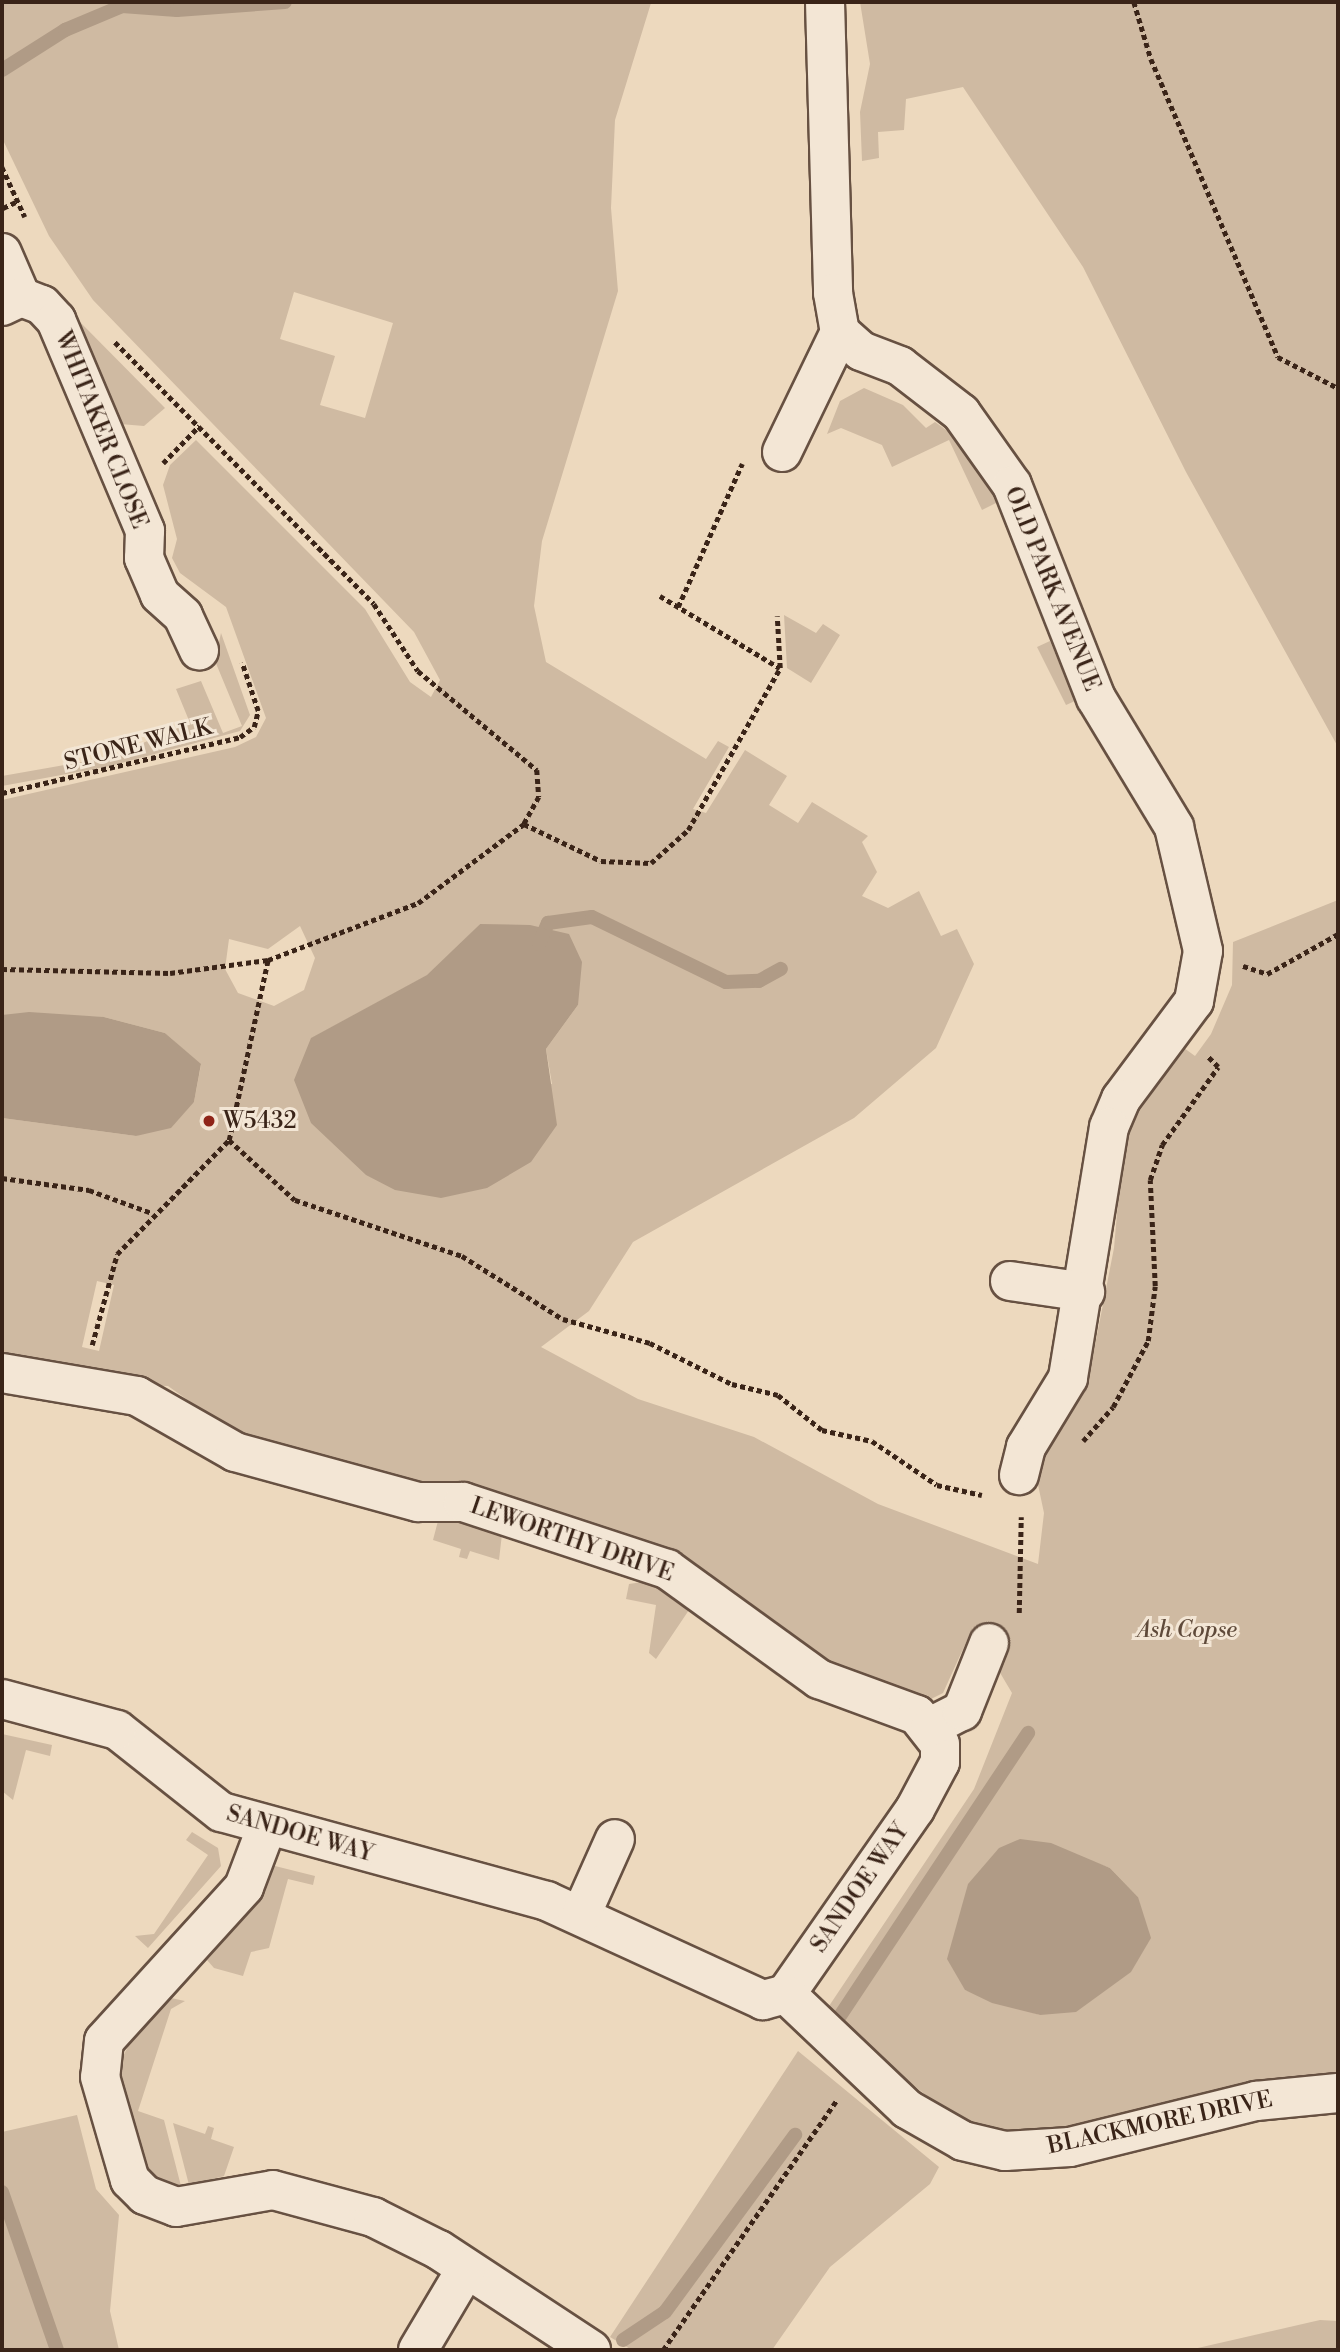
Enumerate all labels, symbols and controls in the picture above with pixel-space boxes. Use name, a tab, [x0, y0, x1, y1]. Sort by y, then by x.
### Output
street label: WHITAKER CLOSE	[49, 327, 153, 533]
street label: OLD PARK AVENUE	[998, 483, 1106, 695]
street label: STONE WALK	[61, 713, 215, 777]
place label: W5432	[223, 1107, 296, 1135]
marker: W5432	[201, 1113, 217, 1129]
street label: LEWORTHY DRIVE	[467, 1492, 677, 1588]
park label: Ash Copse	[1137, 1616, 1237, 1644]
street label: SANDOE WAY	[223, 1800, 377, 1868]
street label: SANDOE WAY	[805, 1818, 915, 1958]
street label: BLACKMORE DRIVE	[1045, 2086, 1275, 2160]

